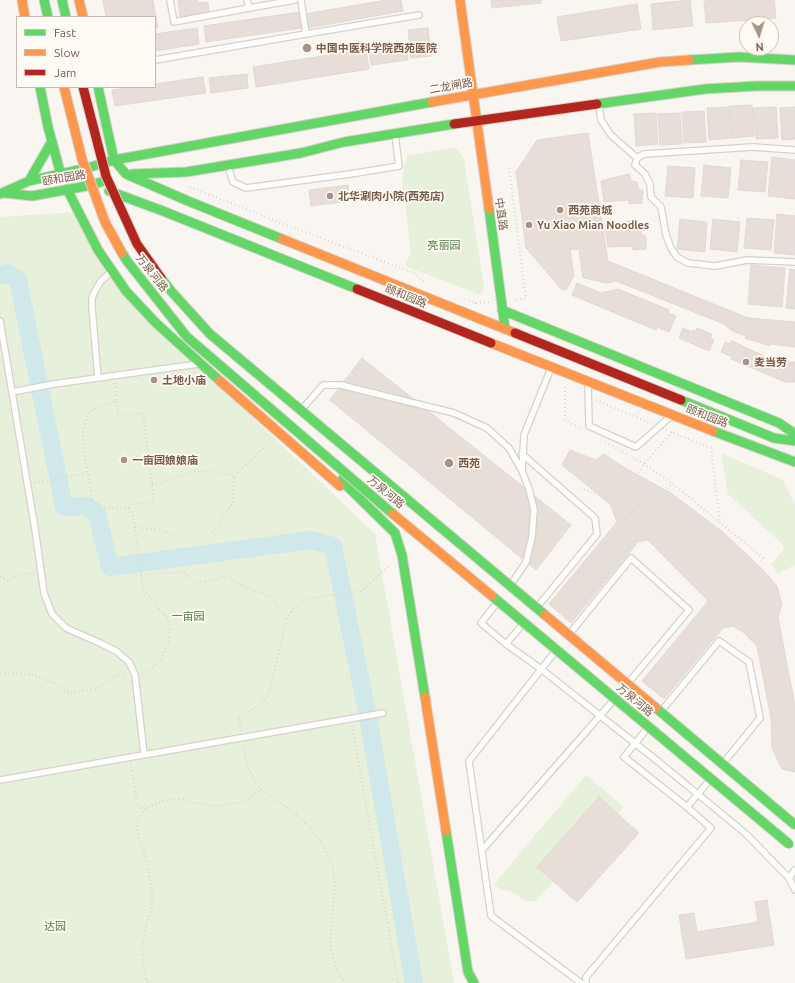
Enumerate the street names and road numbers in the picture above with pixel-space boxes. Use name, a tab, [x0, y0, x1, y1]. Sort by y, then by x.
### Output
street label: 二龙闸路	[428, 76, 474, 96]
street label: 颐和园路	[41, 168, 87, 188]
street label: 中直路	[492, 197, 510, 231]
street label: 万泉河路	[133, 252, 171, 294]
street label: 颐和园路	[383, 282, 429, 310]
street label: 颐和园路	[684, 402, 730, 430]
street label: 万泉河路	[365, 473, 407, 511]
street label: 万泉河路	[614, 681, 656, 719]

